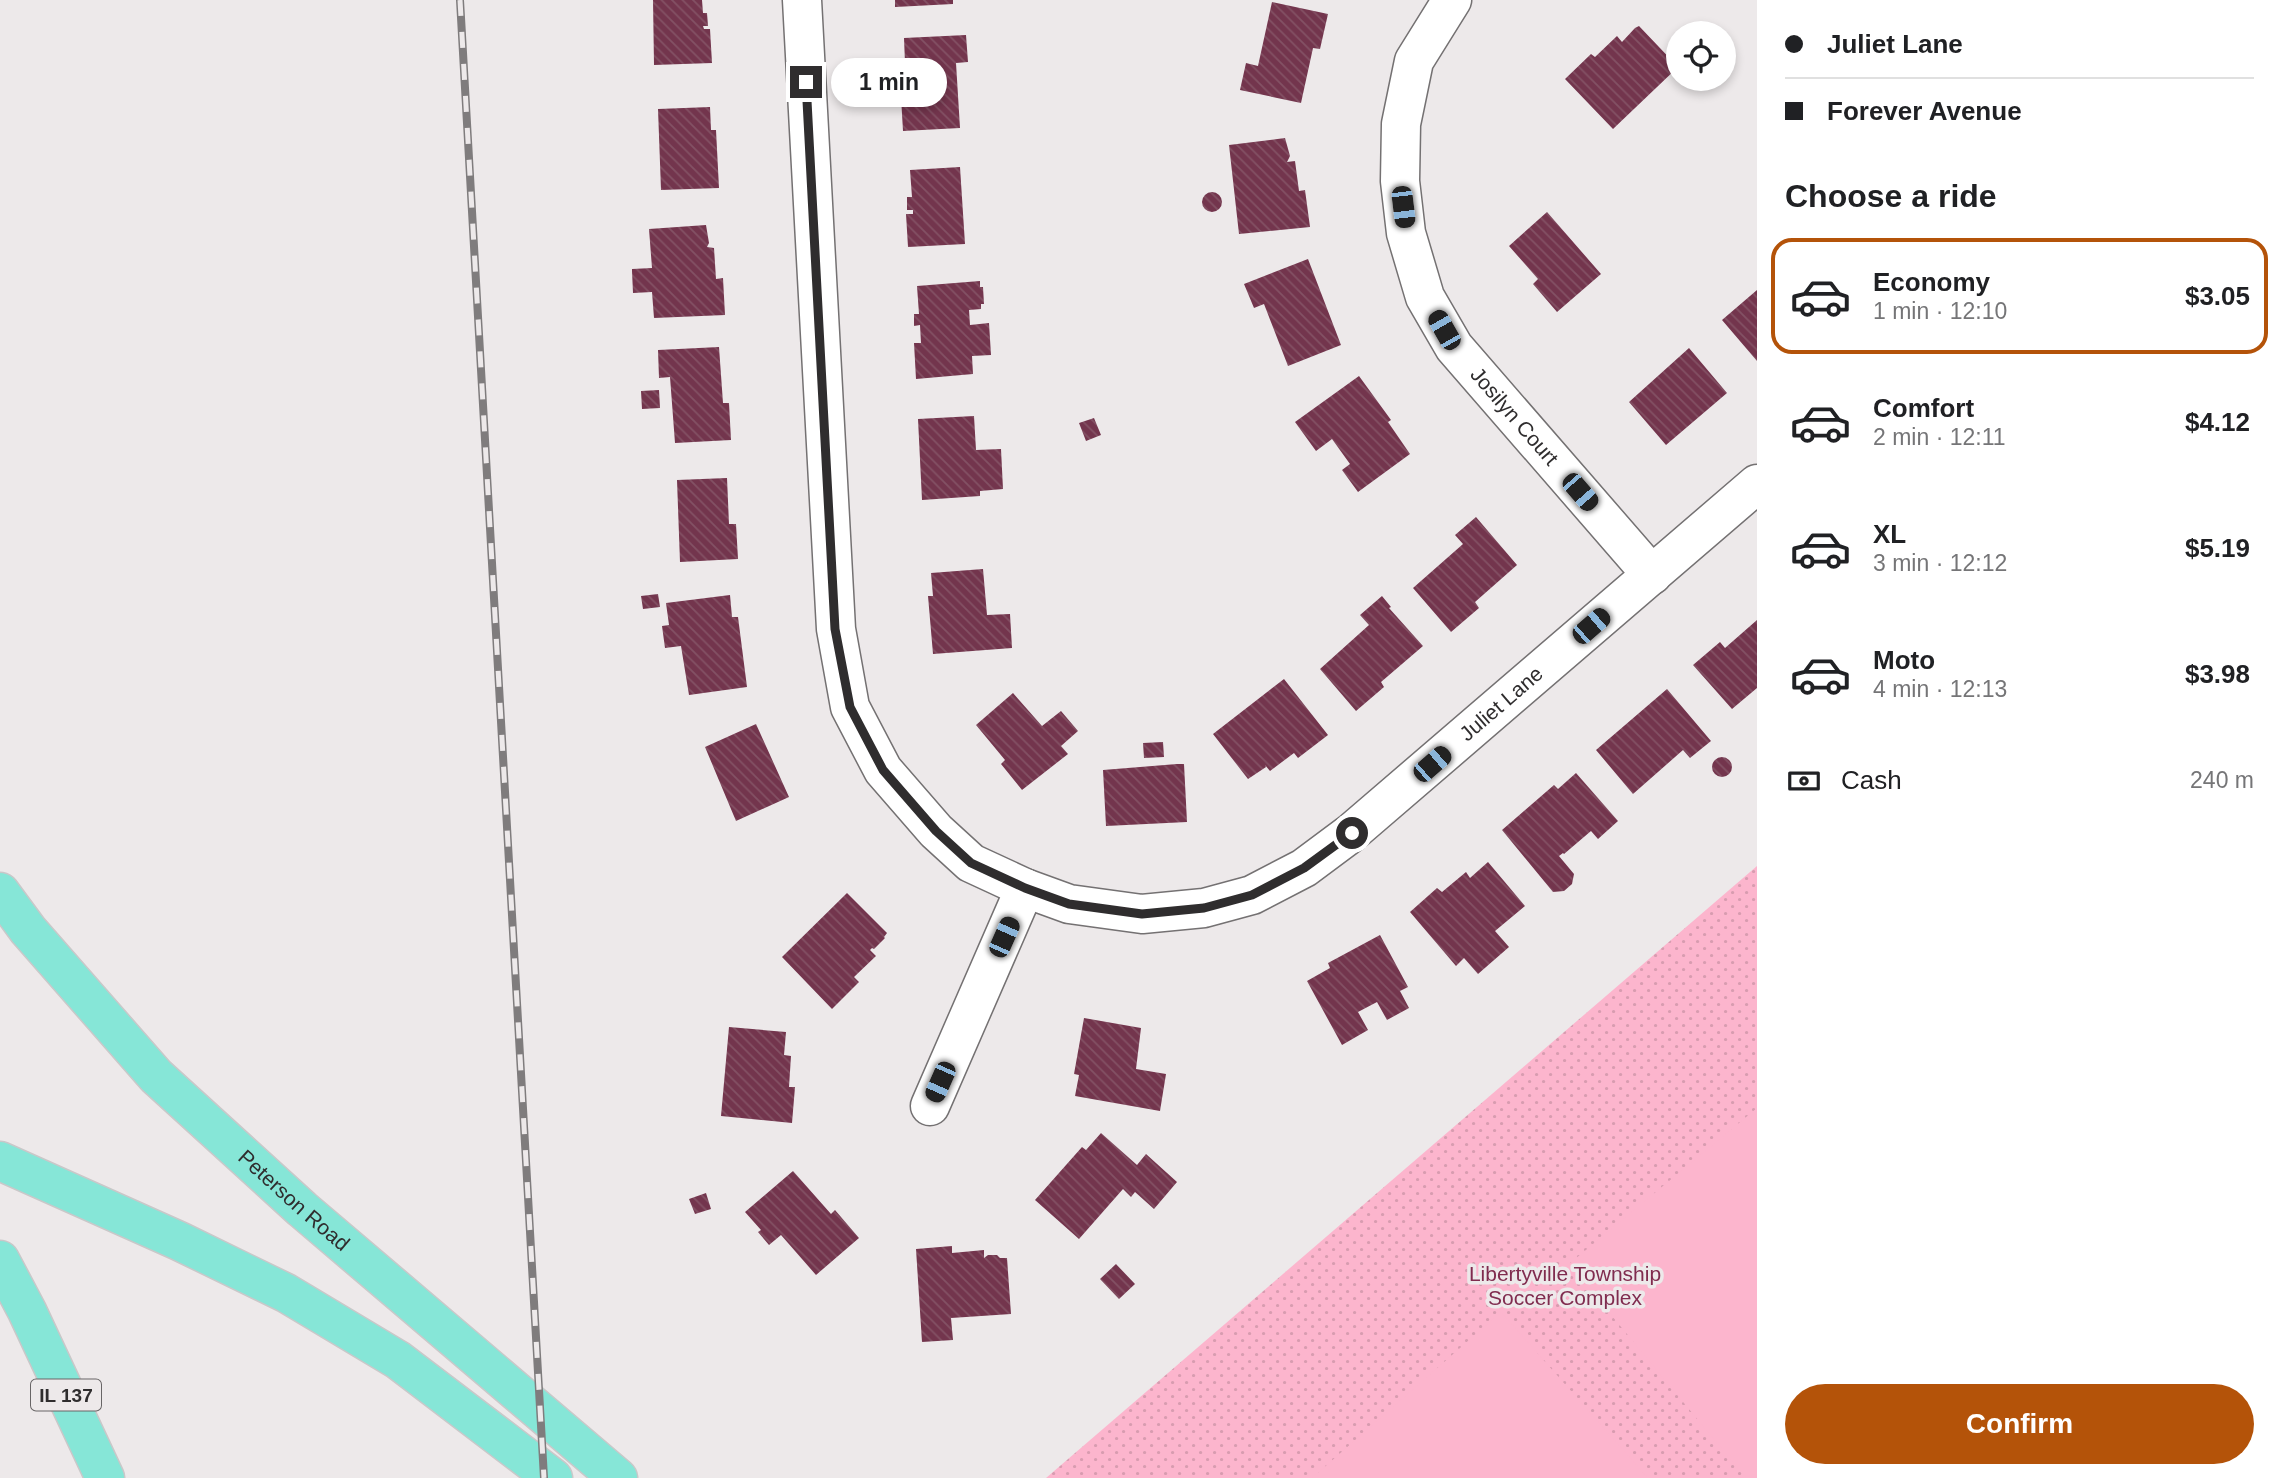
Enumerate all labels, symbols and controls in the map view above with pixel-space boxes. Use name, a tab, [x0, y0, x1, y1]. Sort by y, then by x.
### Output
map controls	[1666, 21, 1736, 91]
button: locate	[1666, 21, 1736, 91]
text: Juliet Lane	[1827, 29, 1963, 59]
callout: 1 min	[830, 57, 946, 106]
route end	[790, 66, 822, 98]
text: 1 min	[859, 69, 919, 95]
text: Forever Avenue	[1827, 96, 2022, 126]
text: Choose a ride	[1785, 178, 1997, 214]
car	[1391, 185, 1416, 229]
icon: car	[1789, 265, 1852, 328]
text: Economy	[1873, 267, 1990, 297]
text: $3.05	[2185, 281, 2250, 311]
text: 1 min · 12:10	[1873, 298, 2007, 324]
car	[1425, 307, 1464, 353]
street label: Josilyn Court	[1466, 363, 1563, 470]
icon: car	[1789, 391, 1852, 454]
text: Comfort	[1873, 393, 1974, 423]
text: $4.12	[2185, 407, 2250, 437]
text: 2 min · 12:11	[1873, 424, 2006, 450]
car	[1559, 469, 1602, 515]
icon: car	[1789, 517, 1852, 580]
text: XL	[1873, 519, 1906, 549]
text: $5.19	[2185, 533, 2250, 563]
text: 3 min · 12:12	[1873, 550, 2007, 576]
car	[1569, 604, 1614, 648]
icon: car	[1789, 643, 1852, 706]
text: Moto	[1873, 645, 1935, 675]
text: $3.98	[2185, 659, 2250, 689]
street label: Juliet Lane	[1455, 662, 1547, 745]
text: 4 min · 12:13	[1873, 676, 2007, 702]
car	[1410, 742, 1455, 786]
icon: cash	[1785, 762, 1823, 800]
text: Cash	[1841, 765, 1902, 795]
text: 240 m	[2190, 767, 2254, 793]
route start	[1336, 817, 1368, 849]
car	[986, 914, 1023, 960]
car	[922, 1059, 959, 1105]
street label: Peterson Road	[234, 1145, 354, 1255]
park label: Libertyville Township Soccer Complex	[1469, 1262, 1661, 1309]
road number: IL 137	[31, 1380, 101, 1410]
button: Confirm	[1785, 1384, 2254, 1464]

